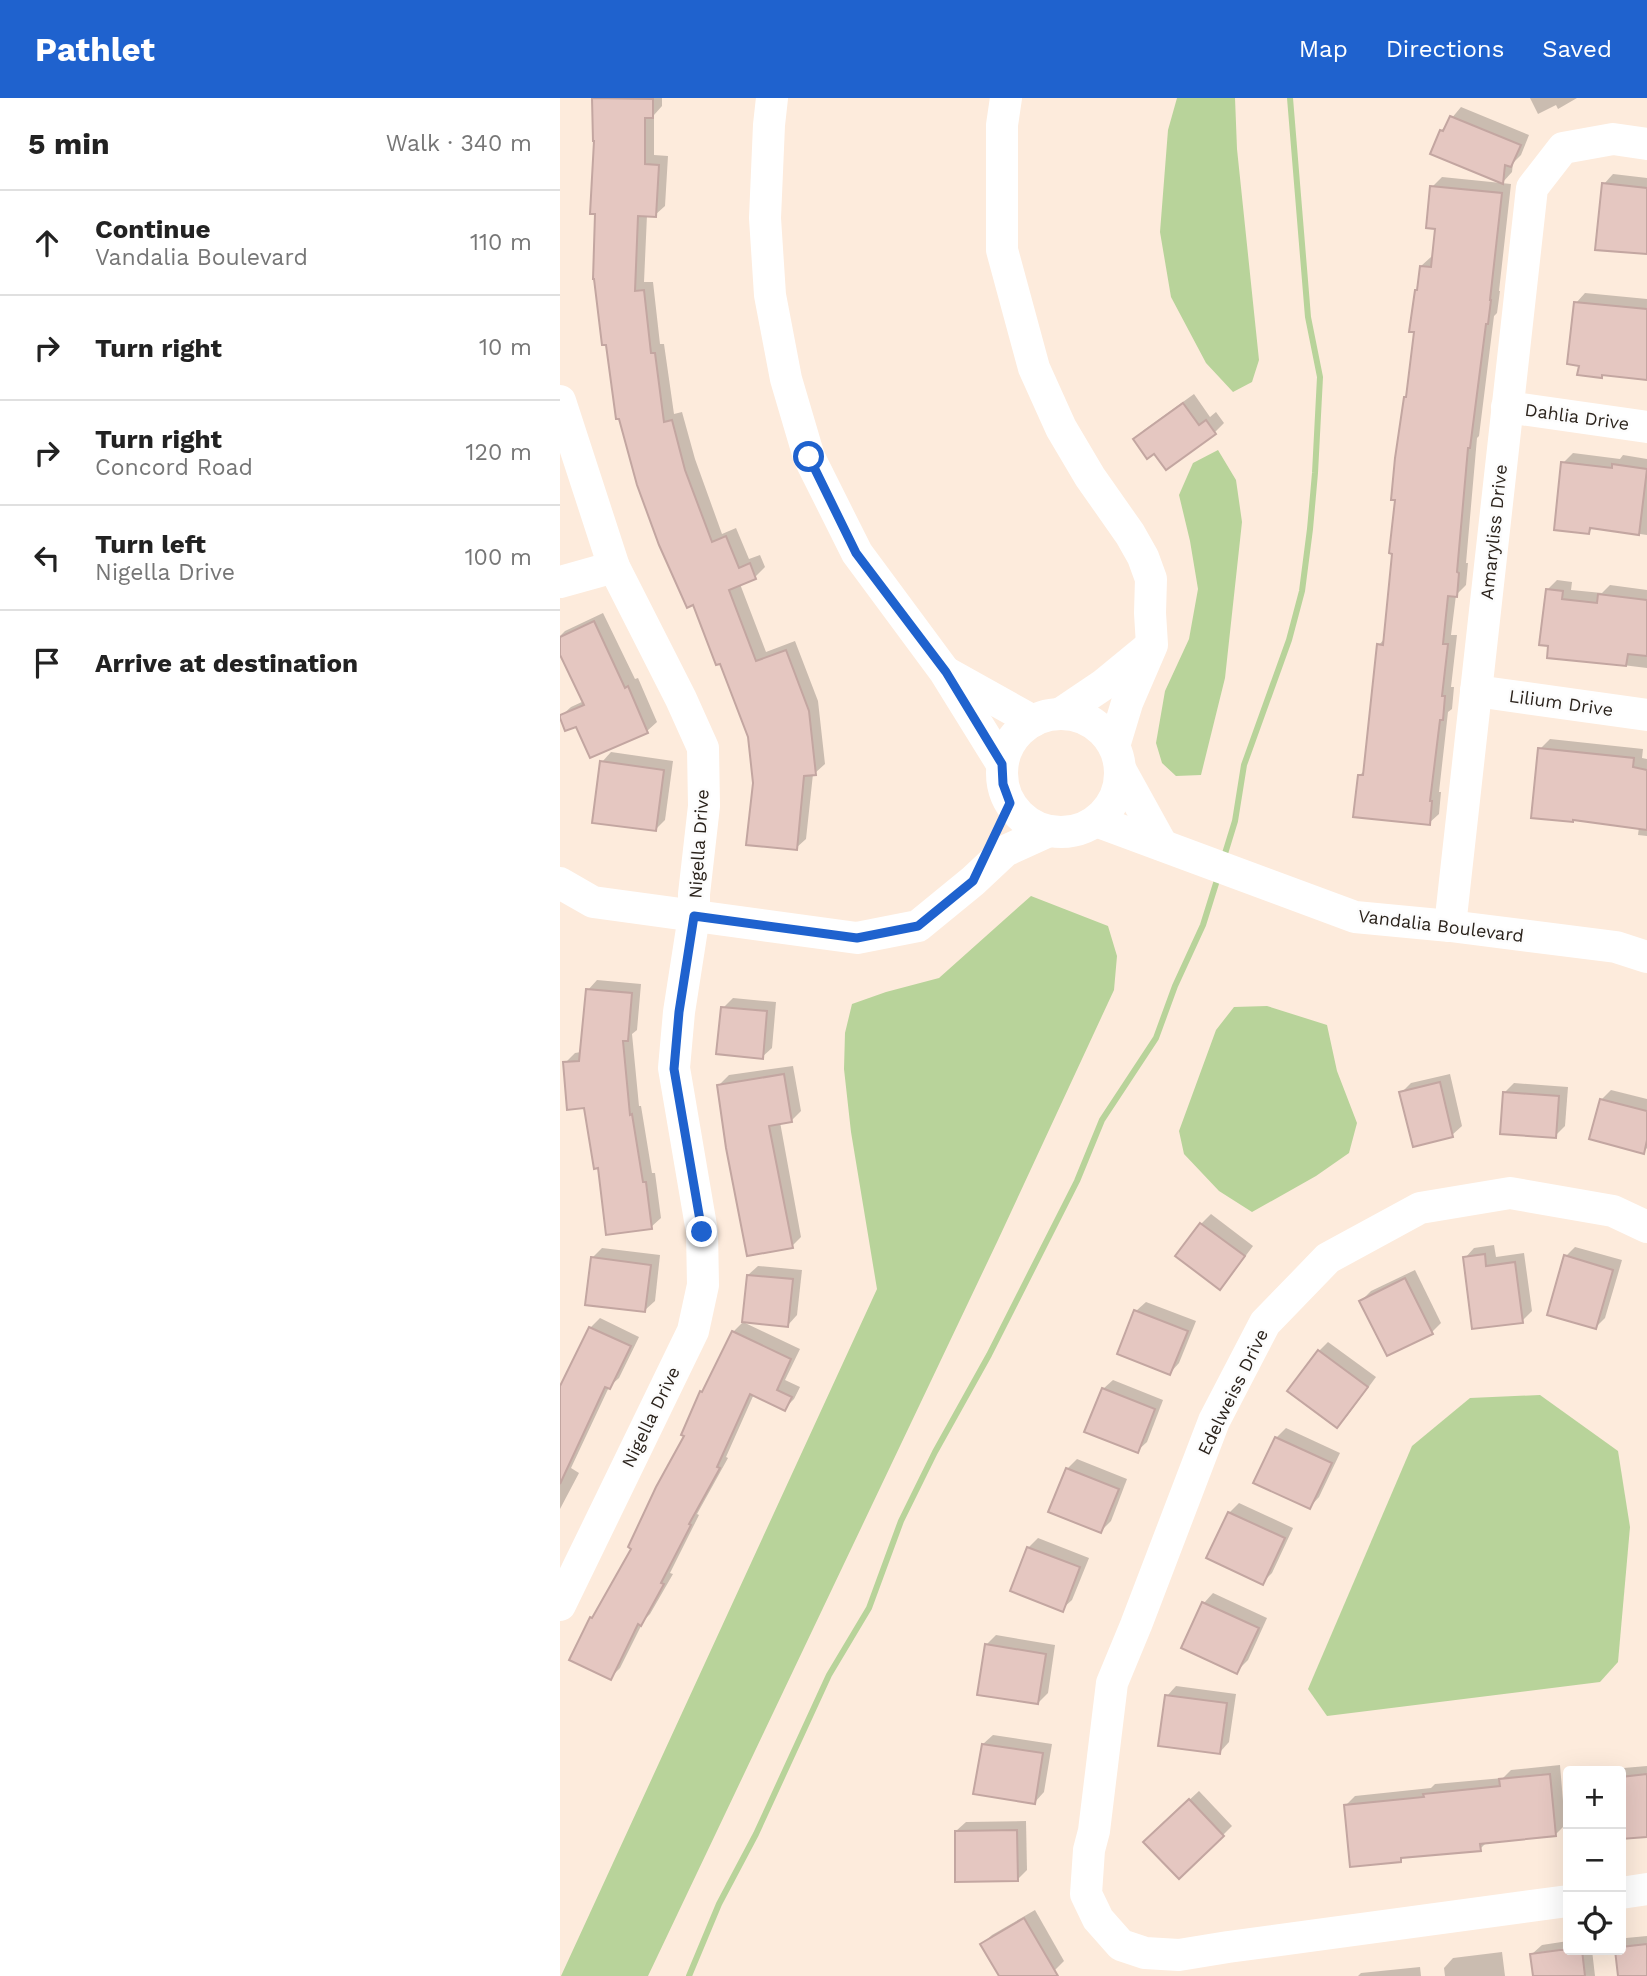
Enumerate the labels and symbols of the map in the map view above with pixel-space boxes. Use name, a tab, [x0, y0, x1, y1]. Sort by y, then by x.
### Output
street label: Dahlia Drive	[1523, 399, 1631, 434]
route start	[793, 441, 824, 472]
street label: Amaryliss Drive	[1476, 463, 1511, 601]
street label: Lilium Drive	[1508, 685, 1615, 720]
street label: Nigella Drive	[684, 789, 713, 899]
street label: Vandalia Boulevard	[1357, 905, 1525, 946]
route end	[686, 1216, 717, 1247]
street label: Edelweiss Drive	[1193, 1325, 1272, 1458]
street label: Nigella Drive	[617, 1363, 684, 1471]

